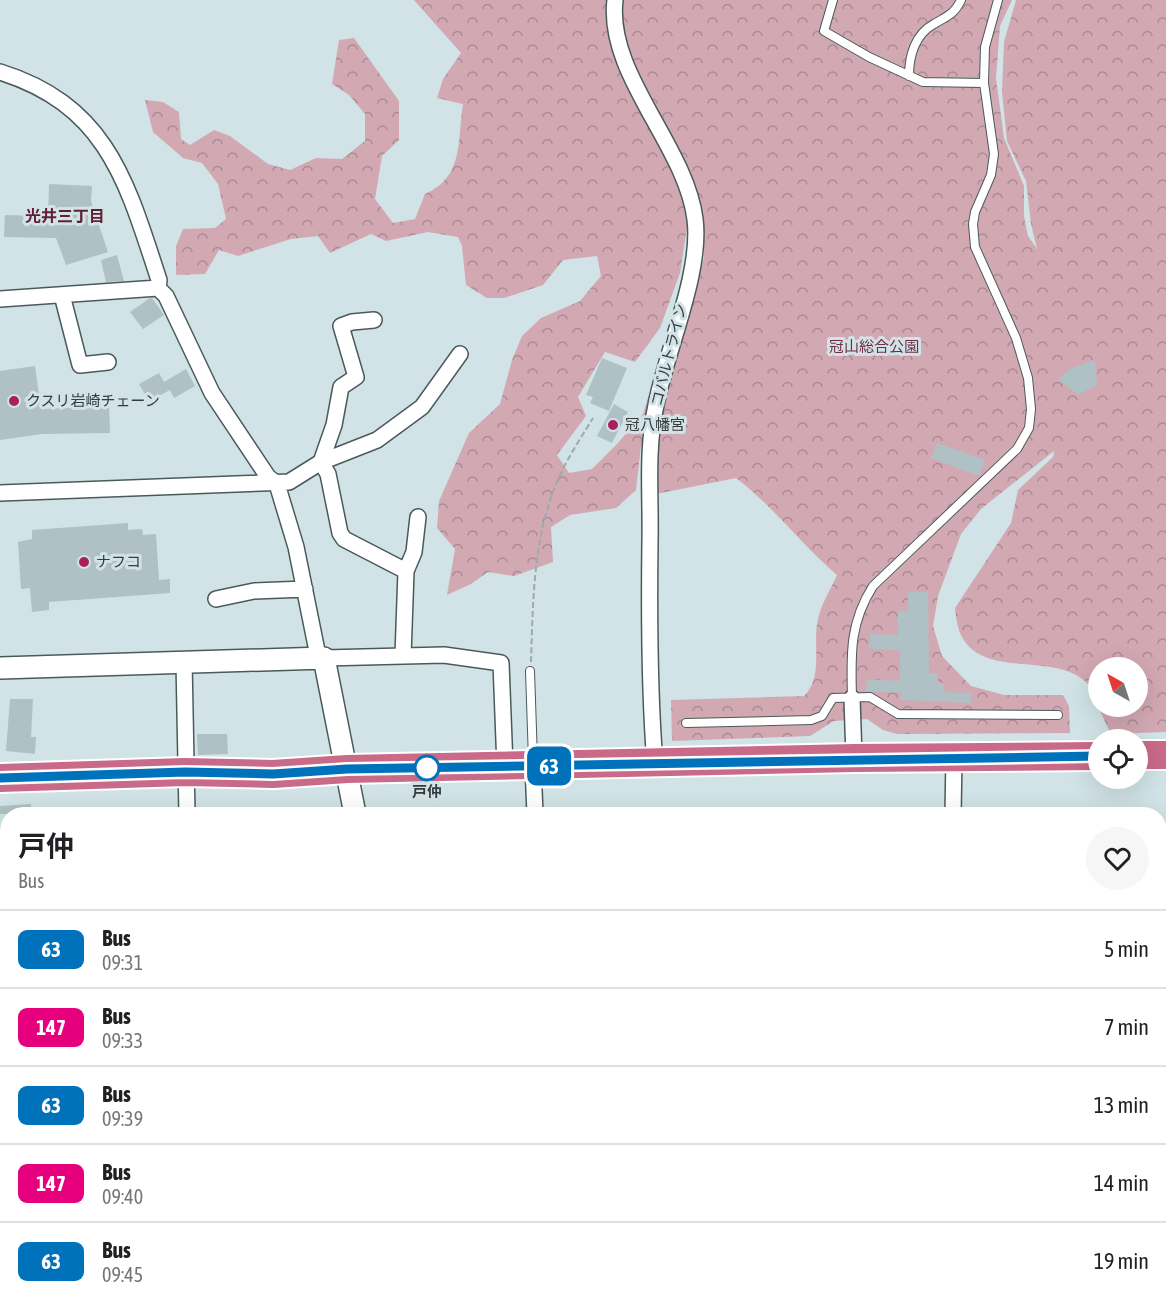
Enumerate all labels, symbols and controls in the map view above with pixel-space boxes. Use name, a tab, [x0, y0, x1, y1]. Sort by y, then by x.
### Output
district label: 光井三丁目	[25, 207, 105, 225]
street label: コバルトライン	[648, 302, 689, 408]
park label: 冠山総合公園	[829, 338, 919, 355]
place label: クスリ岩崎チェーン	[26, 392, 160, 409]
marker: クスリ岩崎チェーン	[7, 394, 21, 408]
place label: 冠八幡宮	[625, 416, 685, 433]
marker: 冠八幡宮	[606, 418, 620, 432]
place label: ナフコ	[96, 553, 141, 570]
marker: ナフコ	[77, 555, 91, 569]
north arrow	[1088, 657, 1148, 717]
map controls	[1088, 657, 1148, 789]
button: locate	[1088, 729, 1148, 789]
line badge: 63	[522, 746, 576, 786]
text: 63	[539, 754, 559, 778]
marker: 戸仲	[414, 755, 440, 781]
place label: 戸仲	[412, 783, 442, 800]
button: heart	[1086, 827, 1149, 890]
text: 戸仲	[18, 830, 74, 862]
text: Bus	[18, 869, 44, 892]
text: Bus	[102, 925, 131, 951]
text: 5 min	[1104, 936, 1149, 962]
text: 63	[41, 937, 61, 961]
text: 09:31	[102, 951, 143, 974]
text: Bus	[102, 1003, 131, 1029]
text: 7 min	[1104, 1014, 1149, 1040]
text: 147	[36, 1015, 66, 1039]
text: 09:33	[102, 1029, 143, 1052]
text: Bus	[102, 1081, 131, 1107]
text: 13 min	[1094, 1092, 1149, 1118]
text: 63	[41, 1093, 61, 1117]
text: 09:39	[102, 1107, 143, 1130]
text: Bus	[102, 1159, 131, 1185]
text: 14 min	[1094, 1170, 1149, 1196]
text: 147	[36, 1171, 66, 1195]
text: 09:40	[102, 1185, 143, 1208]
text: Bus	[102, 1237, 131, 1263]
text: 19 min	[1094, 1248, 1149, 1274]
text: 63	[41, 1249, 61, 1273]
text: 09:45	[102, 1263, 143, 1286]

